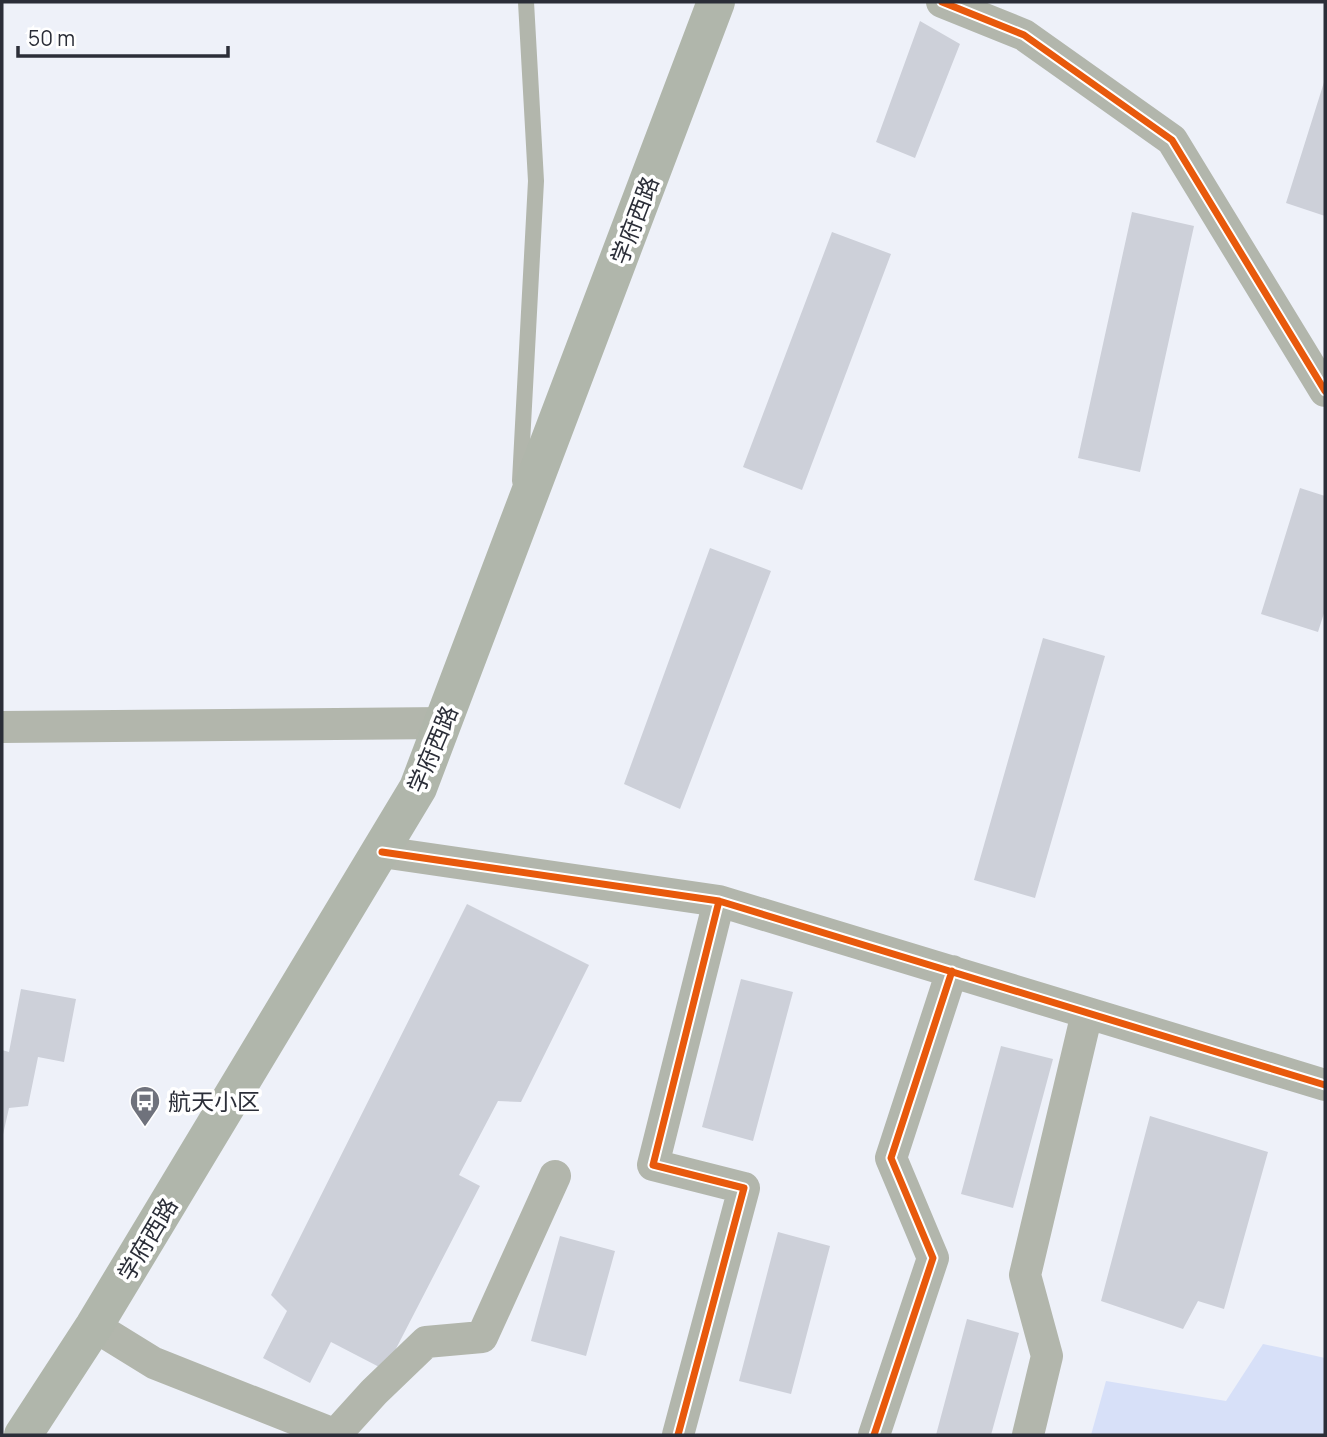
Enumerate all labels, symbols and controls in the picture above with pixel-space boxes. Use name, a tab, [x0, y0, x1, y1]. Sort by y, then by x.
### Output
scale bar	[18, 14, 228, 58]
text: 50 m	[28, 24, 75, 52]
street label: 学府西路	[603, 171, 665, 269]
street label: 学府西路	[399, 700, 465, 798]
bus stop icon: 航天小区	[128, 1084, 162, 1128]
place label: 航天小区	[168, 1085, 260, 1117]
street label: 学府西路	[110, 1191, 184, 1287]

